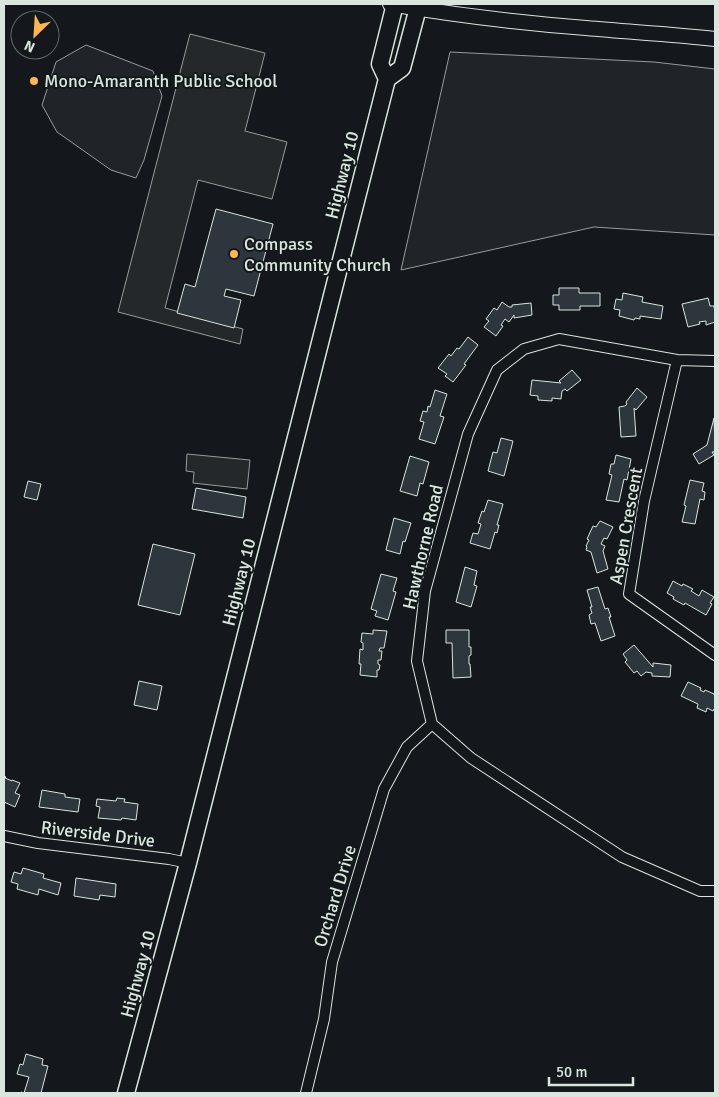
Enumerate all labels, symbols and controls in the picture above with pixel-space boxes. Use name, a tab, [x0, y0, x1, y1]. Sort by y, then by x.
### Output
north arrow	[10, 10, 60, 60]
text: N	[22, 37, 38, 56]
place label: Mono-Amaranth Public School	[44, 70, 277, 92]
marker: Mono-Amaranth Public School	[28, 75, 40, 87]
street label: Highway 10	[320, 129, 364, 221]
place label: Compass Community Church	[244, 233, 391, 276]
marker: Compass Community Church	[228, 248, 240, 260]
street label: Aspen Crescent	[605, 466, 647, 586]
street label: Hawthorne Road	[398, 482, 448, 612]
street label: Highway 10	[217, 536, 261, 628]
street label: Riverside Drive	[40, 816, 156, 852]
street label: Orchard Drive	[309, 842, 361, 950]
street label: Highway 10	[116, 928, 160, 1020]
scale bar	[549, 1054, 633, 1086]
text: 50 m	[556, 1063, 587, 1081]

